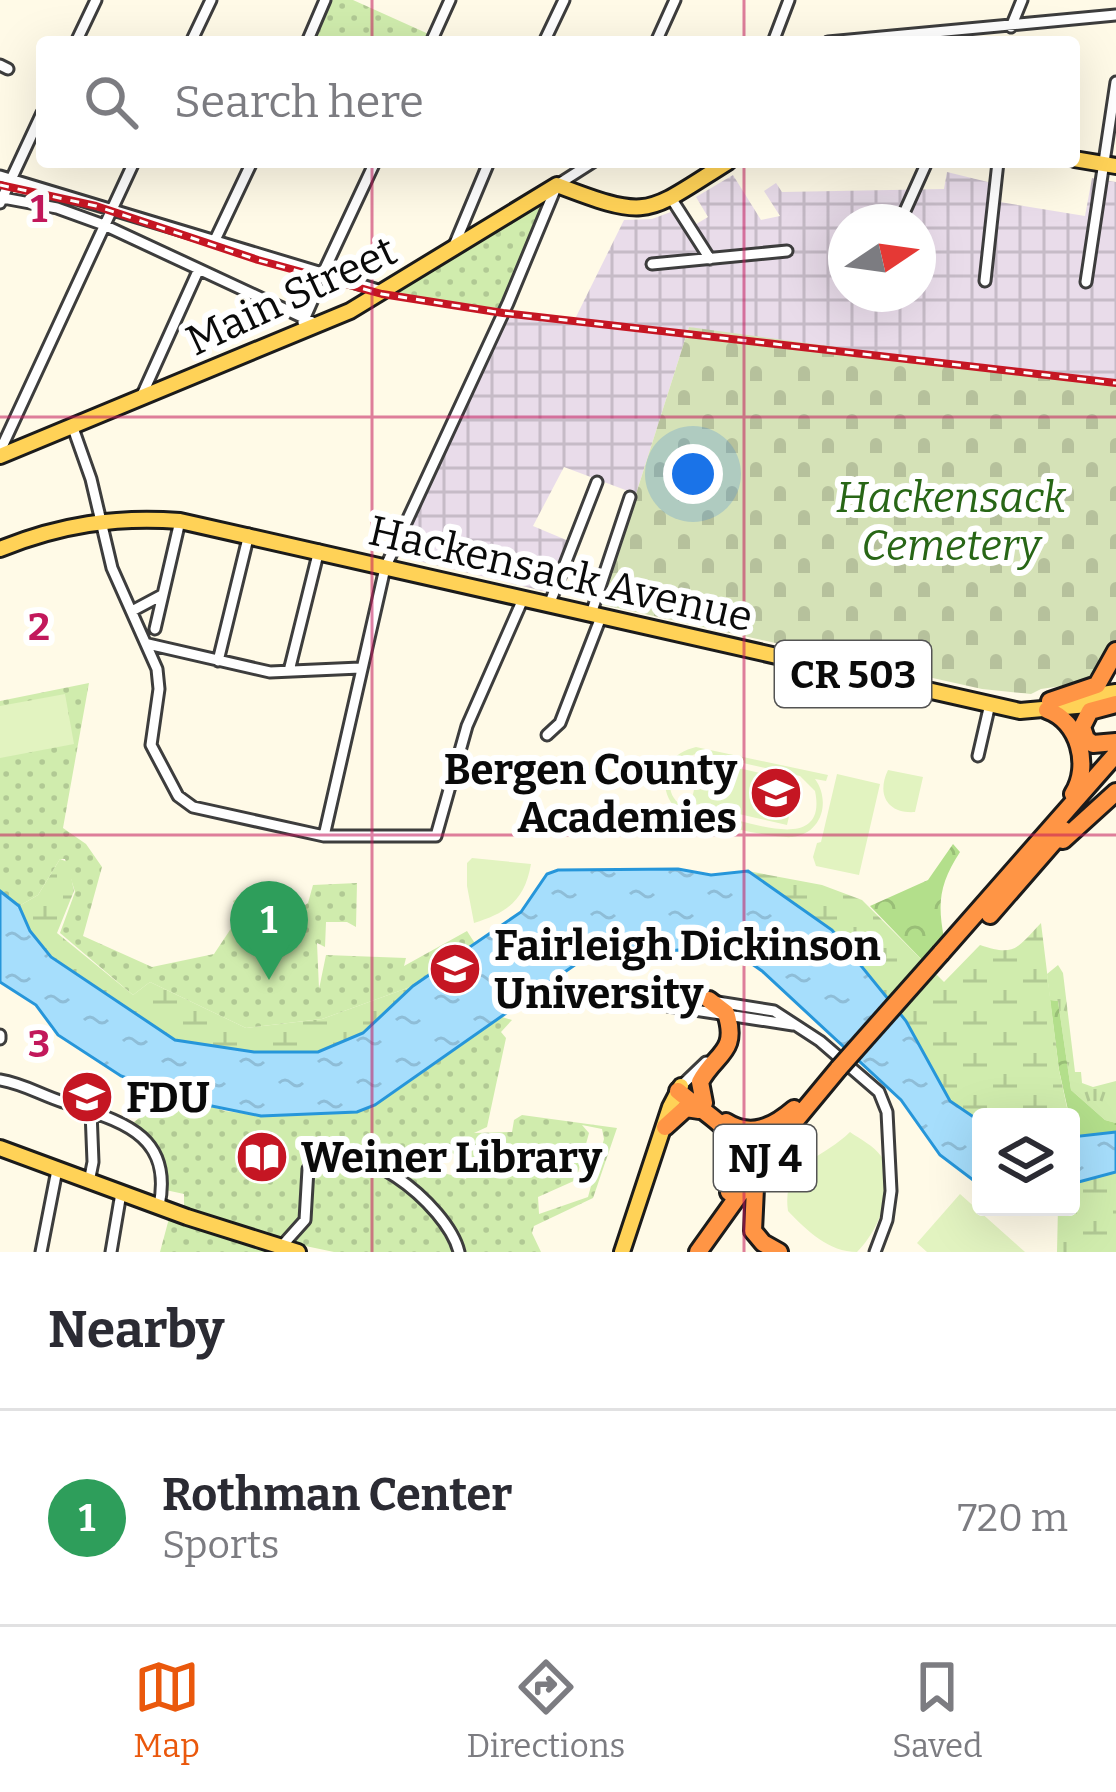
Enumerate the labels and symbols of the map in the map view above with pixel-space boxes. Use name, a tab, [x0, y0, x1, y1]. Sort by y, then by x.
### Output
text: 1	[31, 186, 48, 232]
north arrow	[828, 204, 936, 312]
street label: Main Street	[179, 226, 404, 366]
your location	[663, 444, 723, 504]
park label: Hackensack Cemetery	[836, 473, 1066, 571]
street label: Hackensack Avenue	[364, 506, 757, 642]
text: 2	[28, 604, 50, 650]
road number: CR 503	[775, 641, 931, 707]
place label: Bergen County Academies	[444, 745, 738, 843]
school or university icon: Bergen County Academies	[748, 765, 804, 821]
pin: 1	[230, 881, 308, 980]
place label: Fairleigh Dickinson University	[494, 921, 881, 1019]
school or university icon: Fairleigh Dickinson University	[427, 941, 483, 997]
text: 3	[28, 1021, 50, 1067]
school or university icon: FDU	[59, 1069, 115, 1125]
place label: FDU	[126, 1073, 210, 1123]
road number: NJ 4	[714, 1125, 816, 1191]
library icon: Weiner Library	[234, 1129, 290, 1185]
place label: Weiner Library	[301, 1133, 603, 1183]

